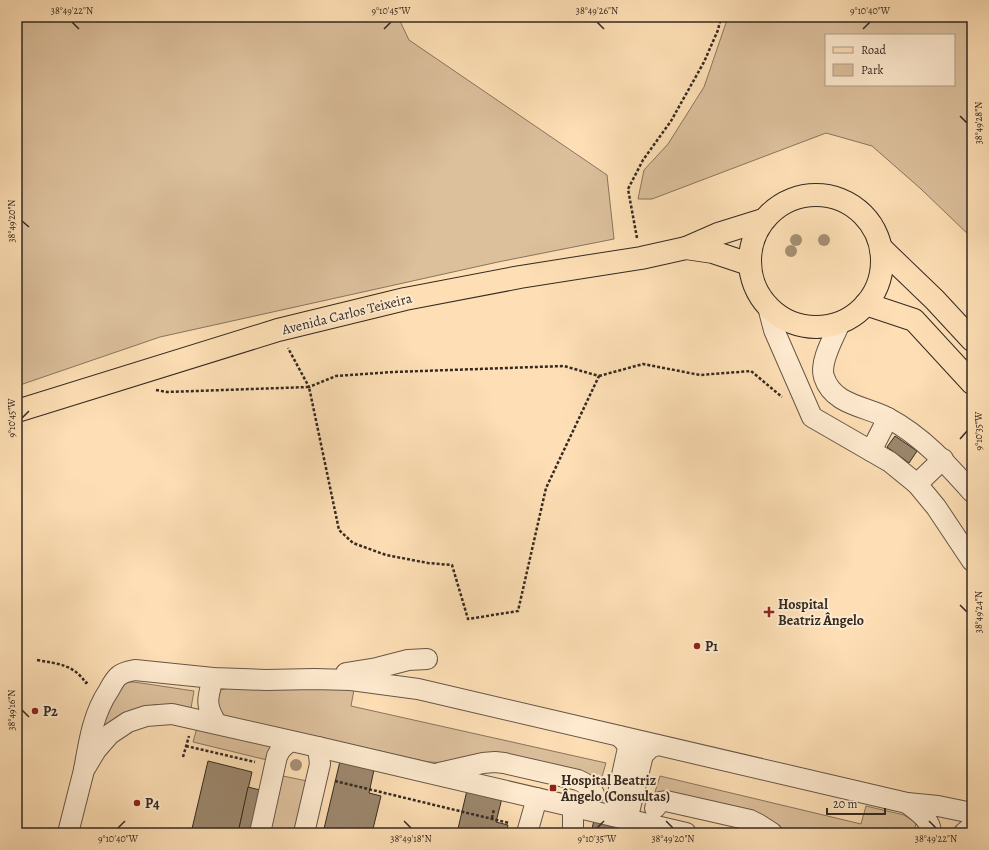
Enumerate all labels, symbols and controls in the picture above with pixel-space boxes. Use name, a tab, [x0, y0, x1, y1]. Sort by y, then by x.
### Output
text: 38°49'22"N	[51, 4, 93, 17]
text: 9°10'45"W	[371, 4, 411, 17]
text: 38°49'26"N	[576, 4, 618, 17]
text: 9°10'40"W	[850, 4, 891, 17]
legend	[825, 34, 955, 86]
text: Road	[861, 42, 887, 58]
text: Park	[861, 62, 884, 78]
text: 38°49'28"N	[972, 102, 985, 144]
text: 38°49'20"N	[5, 199, 18, 243]
street label: Avenida Carlos Teixeira	[279, 289, 414, 340]
text: 9°10'45"W	[5, 398, 18, 438]
text: 9°10'35"W	[972, 411, 985, 450]
text: 38°49'24"N	[972, 591, 985, 633]
place label: Hospital Beatriz Ângelo	[778, 595, 864, 630]
marker: Hospital Beatriz Ângelo	[763, 606, 775, 618]
place label: P1	[705, 637, 718, 656]
marker: P1	[692, 641, 702, 651]
text: 38°49'16"N	[5, 689, 18, 731]
place label: P2	[43, 702, 58, 721]
marker: P2	[30, 706, 40, 716]
place label: Hospital Beatriz Ângelo (Consultas)	[560, 771, 670, 806]
marker: Hospital Beatriz Ângelo (Consultas)	[548, 783, 558, 793]
scale bar	[827, 790, 885, 816]
place label: P4	[145, 794, 160, 813]
text: 20 m	[833, 796, 857, 812]
marker: P4	[132, 798, 142, 808]
text: 9°10'40"W	[98, 832, 139, 845]
text: 38°49'18"N	[390, 832, 432, 845]
text: 9°10'35"W	[578, 832, 617, 845]
text: 38°49'20"N	[651, 832, 695, 845]
text: 38°49'22"N	[915, 832, 957, 845]

